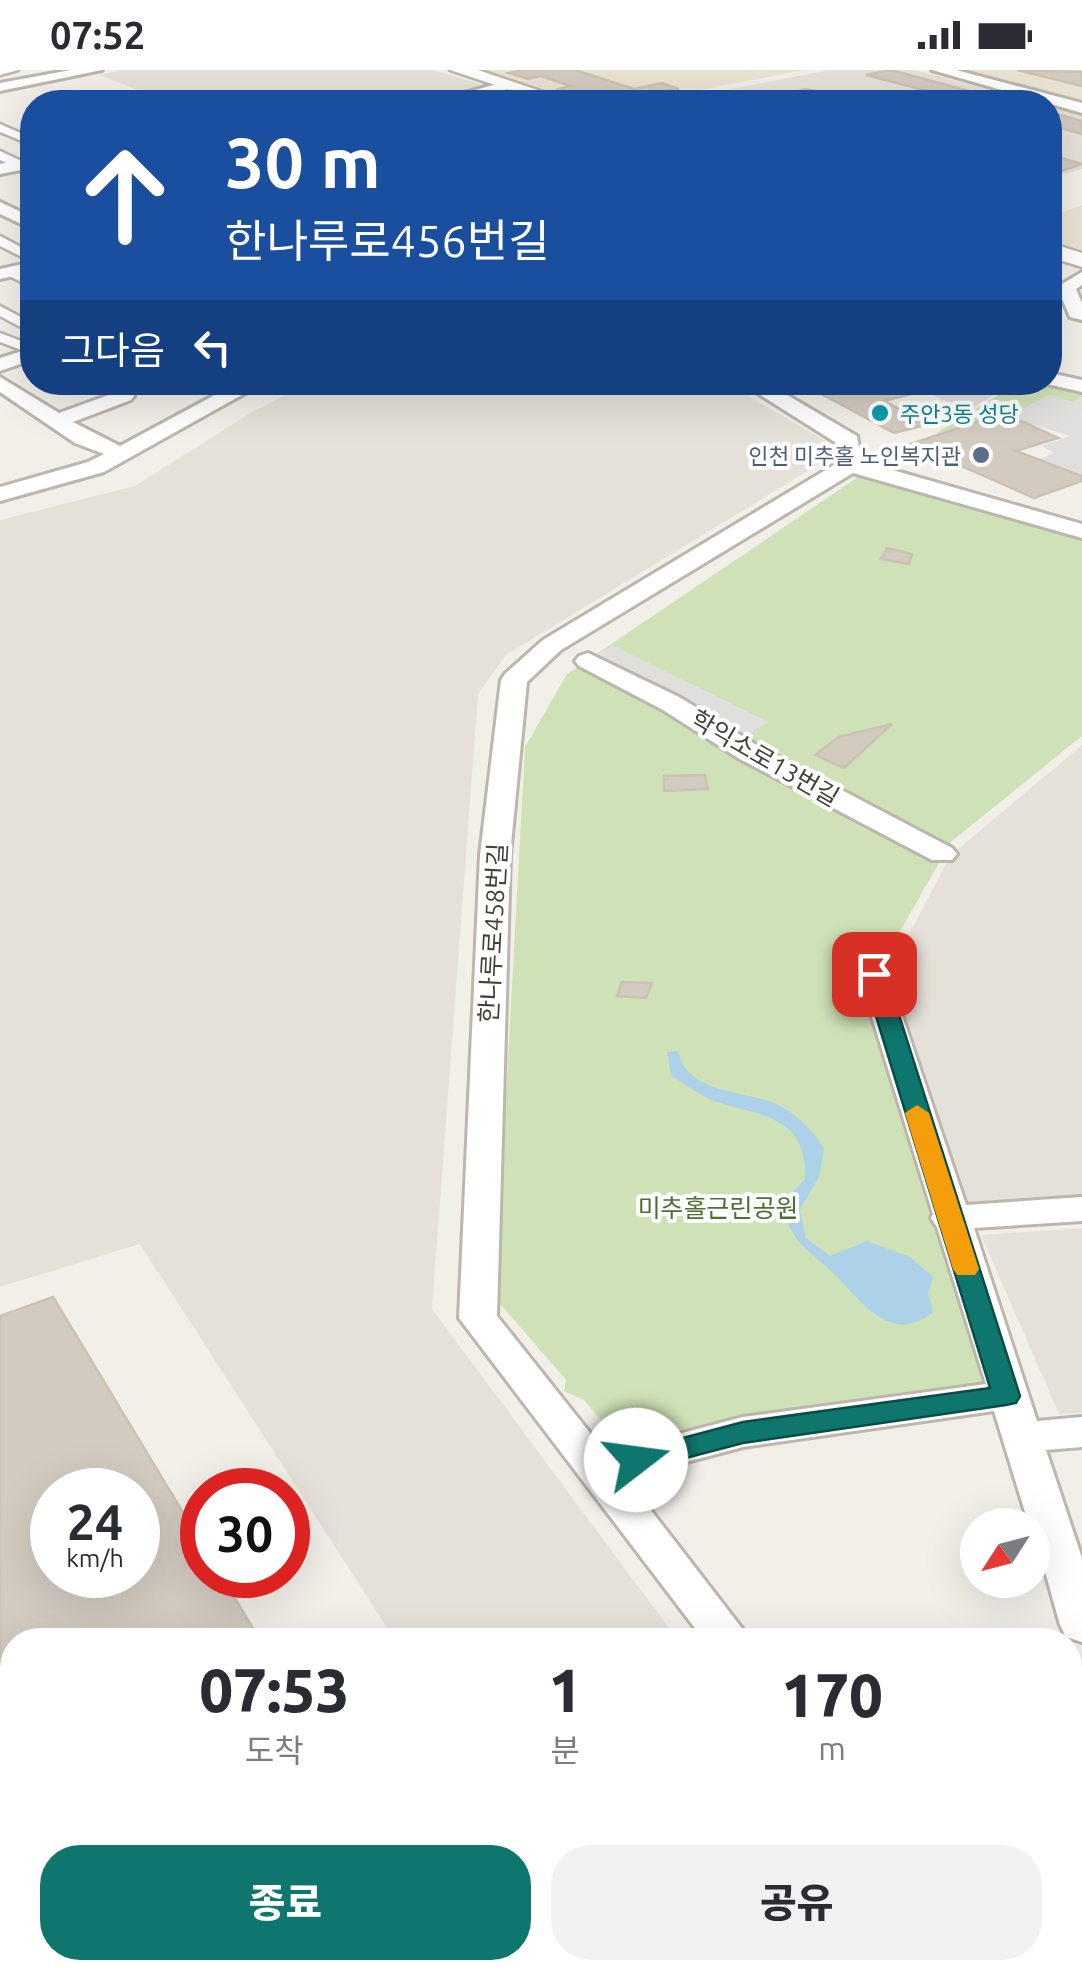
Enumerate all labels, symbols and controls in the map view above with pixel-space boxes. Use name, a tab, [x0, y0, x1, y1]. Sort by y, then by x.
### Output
text: 07:52	[50, 14, 145, 56]
text: 30 m	[225, 123, 381, 201]
icon: ahead	[60, 130, 190, 260]
text: 한나루로456번길	[225, 215, 550, 266]
icon: left	[185, 320, 240, 375]
text: 그다음	[60, 329, 165, 371]
place label: 주안3동 성당	[900, 401, 1019, 426]
marker: 주안3동 성당	[869, 402, 891, 424]
place label: 인천 미추홀 노인복지관	[749, 443, 961, 468]
marker: 인천 미추홀 노인복지관	[970, 444, 992, 466]
street label: 학익소로13번길	[686, 704, 844, 812]
street label: 한나루로458번길	[474, 842, 512, 1024]
pin	[832, 932, 917, 1017]
icon: arrive	[847, 947, 902, 1002]
park label: 미추홀근린공원	[637, 1194, 799, 1222]
position arrow	[584, 1408, 688, 1512]
speed limit sign: 30	[180, 1468, 310, 1598]
text: 24	[67, 1493, 123, 1549]
north arrow	[960, 1508, 1050, 1598]
map controls	[960, 1508, 1050, 1598]
text: km/h	[66, 1544, 124, 1572]
text: 07:53	[199, 1656, 349, 1723]
text: 1	[548, 1656, 582, 1723]
text: 170	[781, 1661, 883, 1728]
text: m	[818, 1730, 846, 1766]
text: 도착	[245, 1732, 304, 1768]
text: 분	[551, 1732, 580, 1768]
button: 종료	[40, 1845, 531, 1960]
button: 공유	[551, 1845, 1042, 1960]

